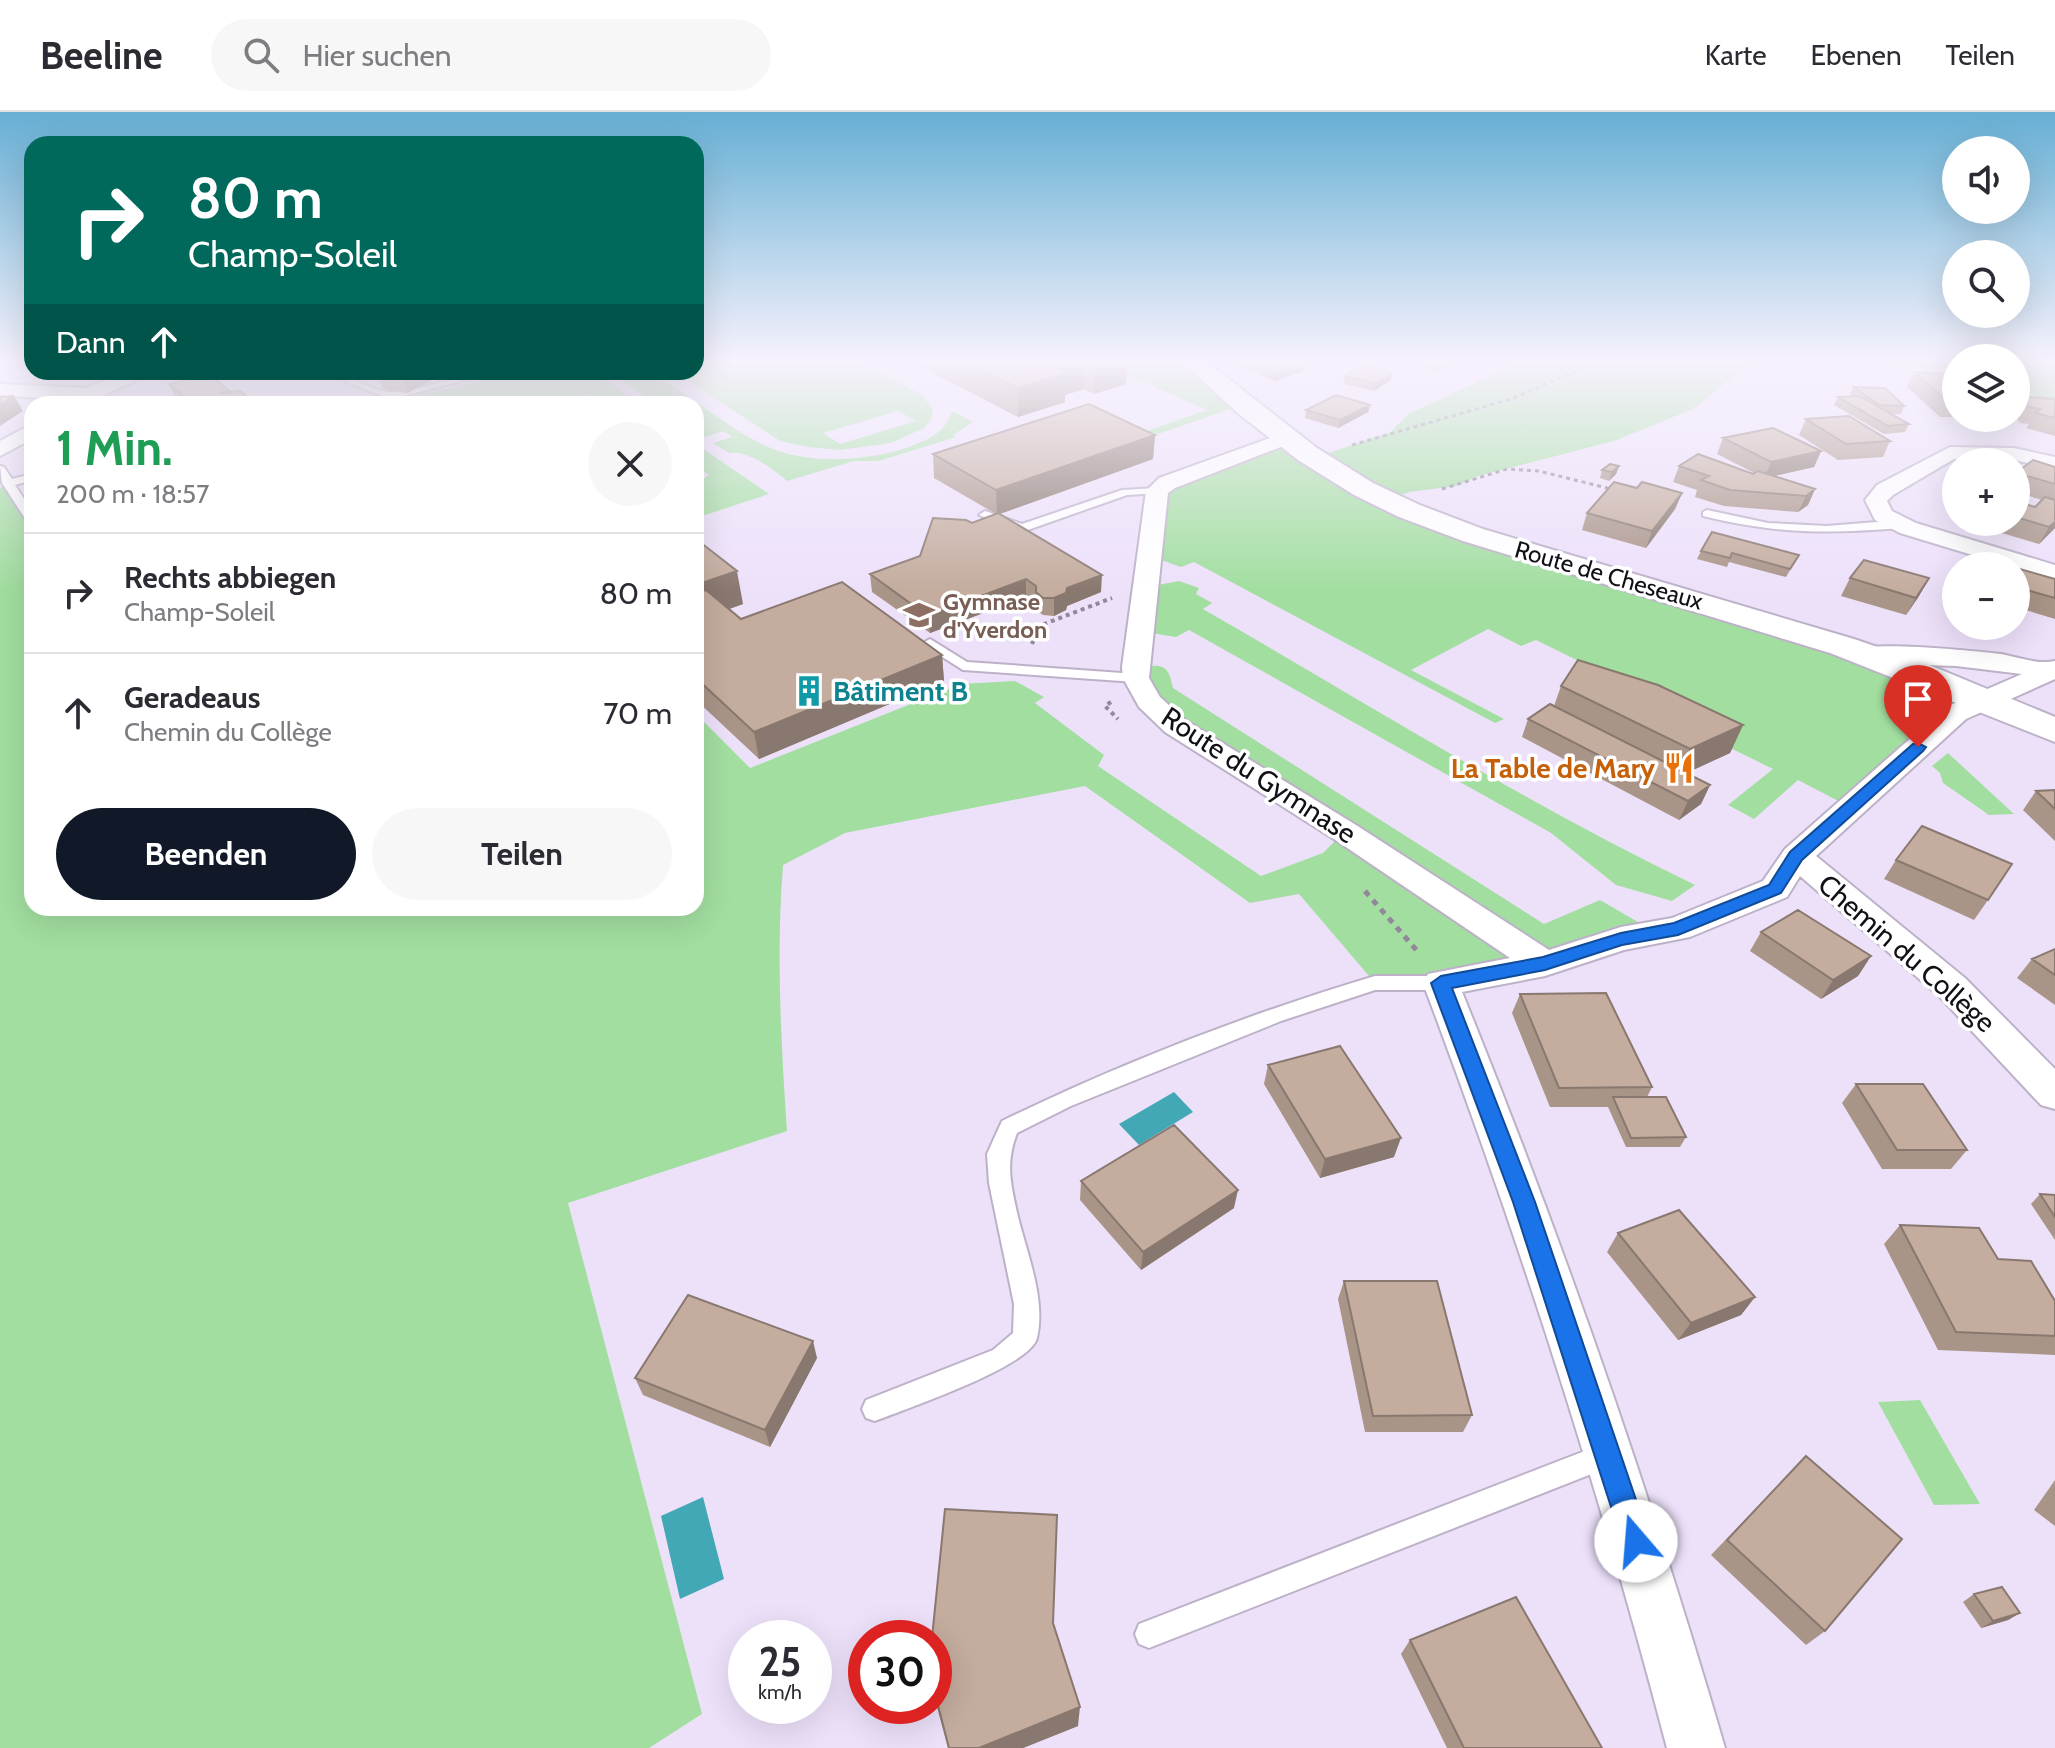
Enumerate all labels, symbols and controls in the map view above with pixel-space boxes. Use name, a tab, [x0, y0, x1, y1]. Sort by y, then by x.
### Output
search box	[211, 19, 771, 91]
text: Beeline	[40, 32, 163, 79]
icon: search	[239, 33, 283, 77]
text: Hier suchen	[303, 37, 452, 74]
text: Karte	[1705, 38, 1767, 72]
text: Ebenen	[1811, 38, 1902, 72]
text: Teilen	[1946, 38, 2015, 72]
map controls	[1942, 136, 2030, 640]
button: sound	[1942, 136, 2030, 224]
text: 80 m	[188, 164, 323, 232]
icon: right	[56, 168, 160, 272]
text: Champ-Soleil	[188, 232, 397, 276]
button: search	[1942, 240, 2030, 328]
icon: ahead	[142, 320, 186, 364]
text: Dann	[56, 324, 126, 361]
button: layers	[1942, 344, 2030, 432]
text: 1 Min.	[56, 419, 173, 477]
button: close	[588, 422, 672, 506]
button: +	[1942, 448, 2030, 536]
text: 200 m · 18:57	[56, 478, 209, 510]
street label: Route de Cheseaux	[1512, 534, 1707, 616]
button: −	[1942, 552, 2030, 640]
text: Rechts abbiegen	[124, 559, 336, 596]
icon: right	[56, 571, 100, 615]
text: 80 m	[600, 575, 672, 612]
place label: Gymnase d'Yverdon	[943, 587, 1047, 644]
text: Champ-Soleil	[124, 596, 275, 628]
school or university icon: Gymnase d'Yverdon	[902, 598, 936, 632]
pin	[1884, 665, 1952, 747]
building icon: Bâtiment B	[792, 674, 826, 708]
place label: Bâtiment B	[833, 674, 968, 708]
icon: arrive	[1896, 677, 1940, 721]
text: Geradeaus	[124, 679, 261, 716]
icon: ahead	[56, 691, 100, 735]
text: 70 m	[603, 695, 672, 732]
street label: Route du Gymnase	[1155, 699, 1363, 851]
text: Chemin du Collège	[124, 716, 332, 748]
place label: La Table de Mary	[1451, 751, 1655, 785]
restaurant icon: La Table de Mary	[1662, 751, 1696, 785]
button: Beenden	[56, 808, 356, 900]
button: Teilen	[372, 808, 672, 900]
street label: Chemin du Collège	[1811, 867, 2003, 1039]
position arrow	[1594, 1499, 1678, 1583]
speed limit sign: 30	[848, 1620, 952, 1724]
text: 25	[759, 1637, 801, 1686]
text: km/h	[758, 1680, 802, 1704]

